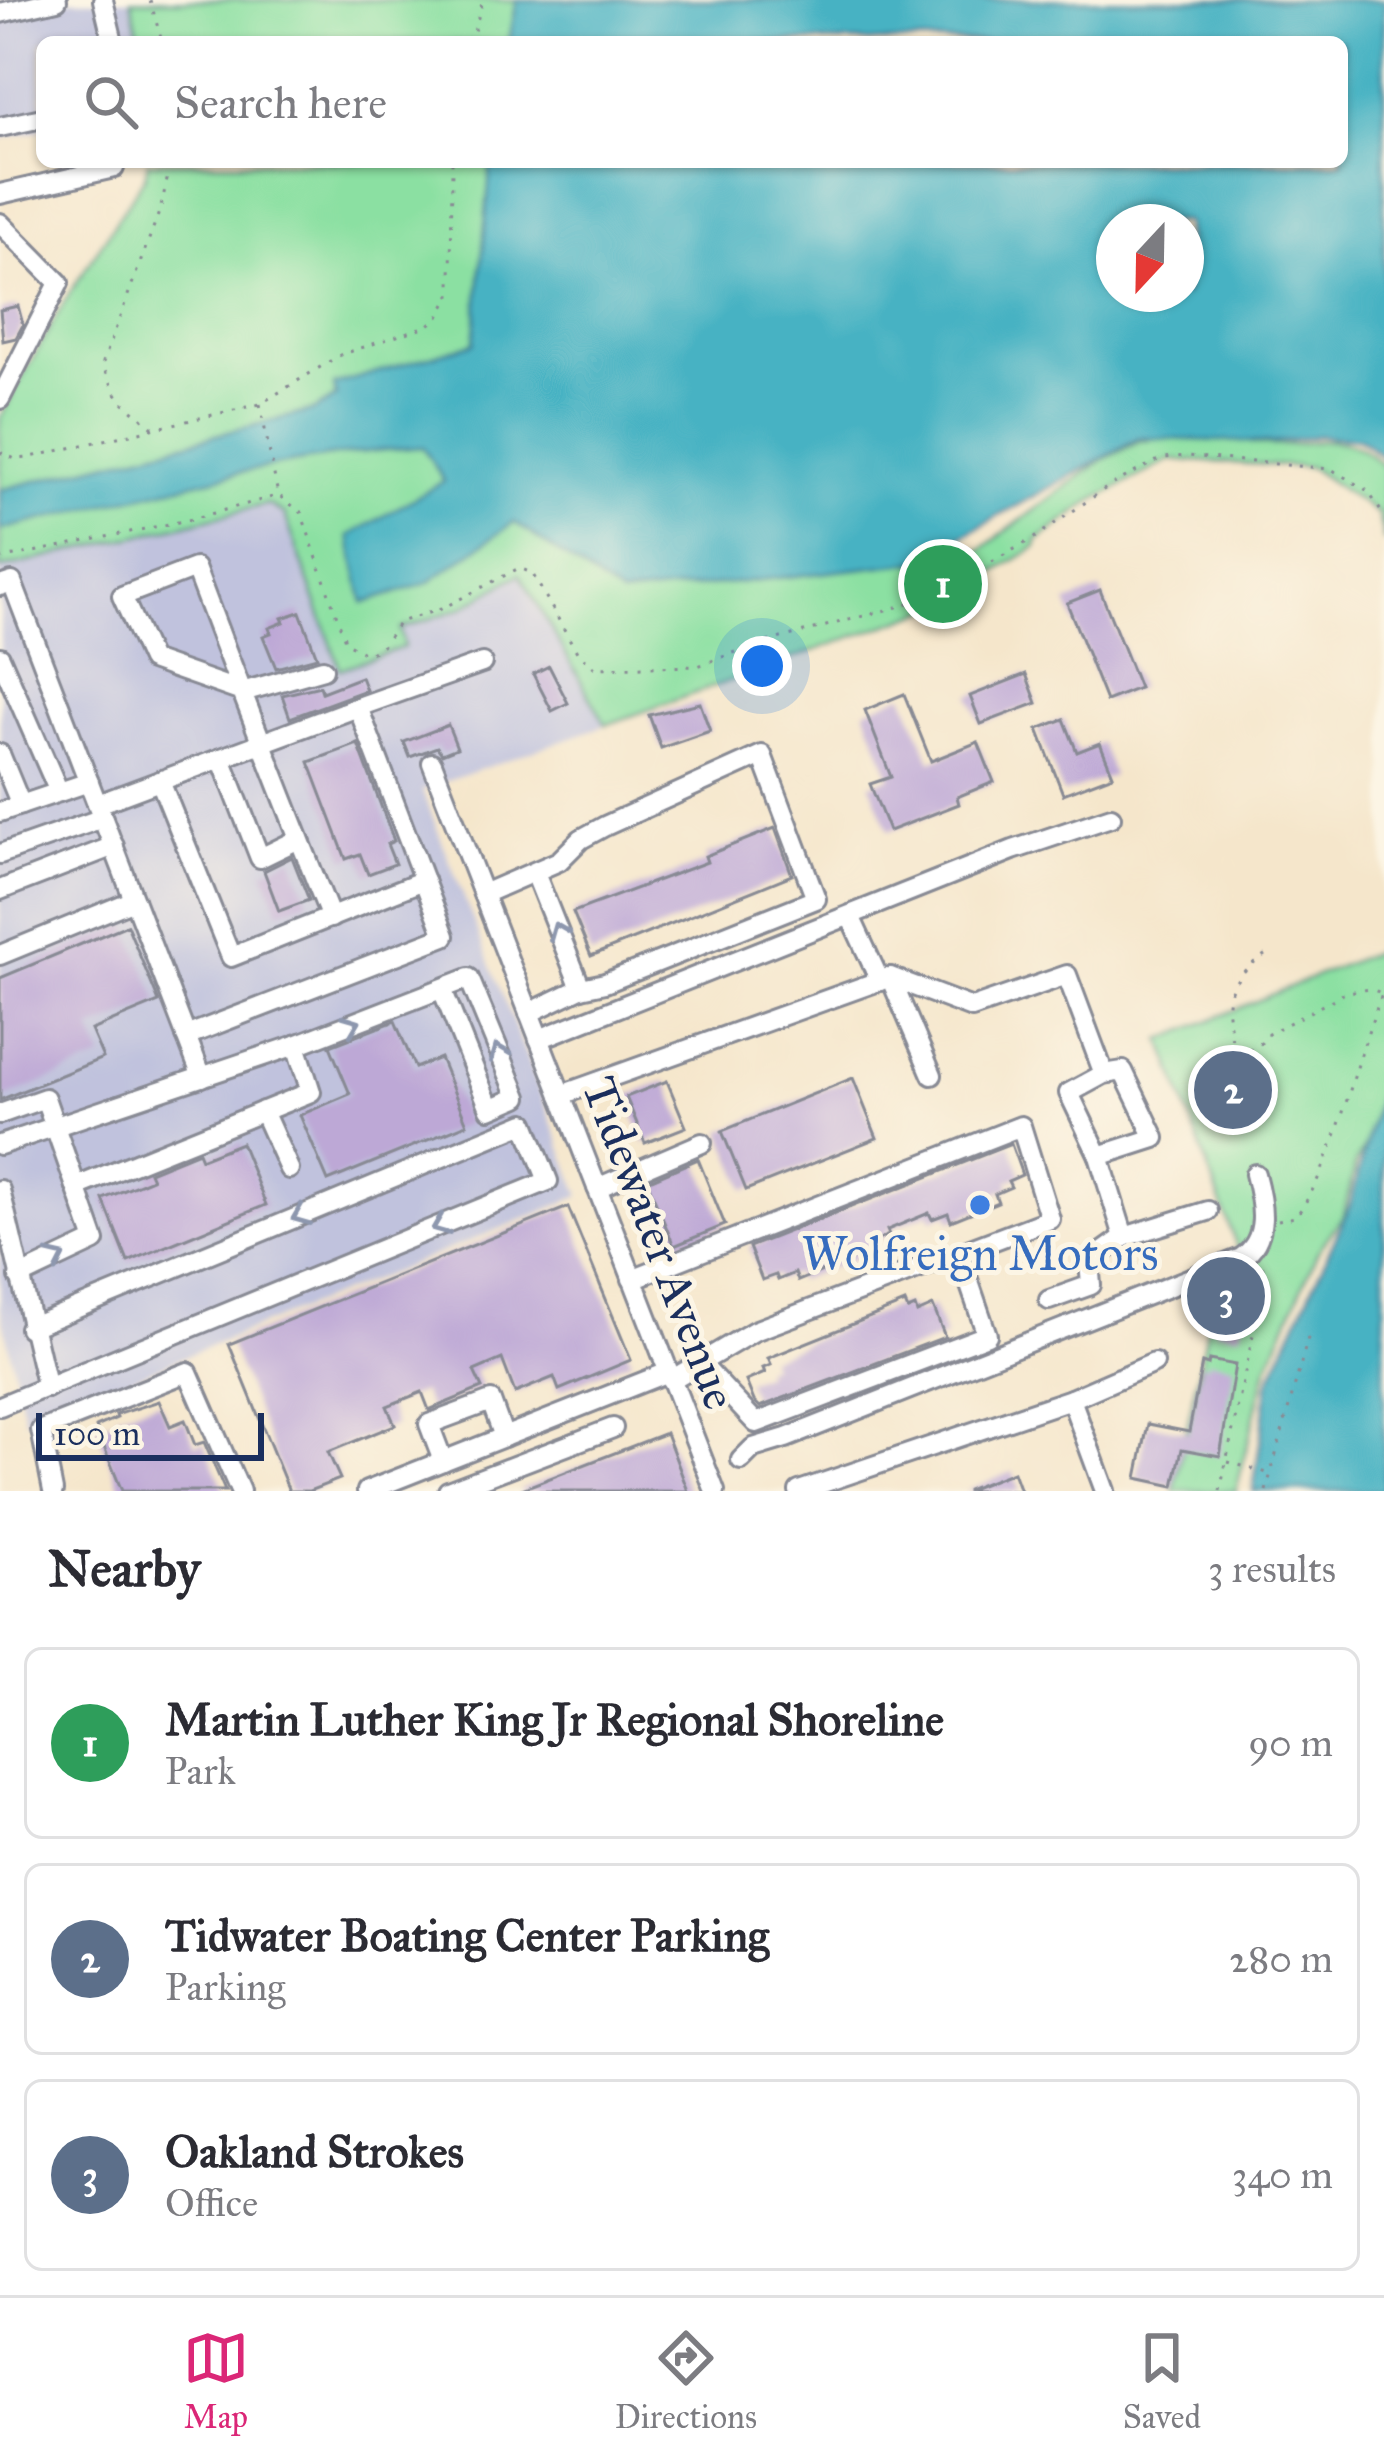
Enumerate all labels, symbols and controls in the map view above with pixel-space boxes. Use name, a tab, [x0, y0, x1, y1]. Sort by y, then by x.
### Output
search box	[36, 36, 1348, 168]
icon: search	[78, 69, 144, 135]
text: Search here	[174, 75, 387, 130]
north arrow	[1096, 204, 1204, 312]
pin: 1	[904, 539, 982, 629]
your location	[732, 636, 792, 696]
one-way arrow	[548, 921, 572, 942]
one-way arrow	[340, 1014, 361, 1038]
one-way arrow	[489, 1042, 513, 1063]
pin: 2	[1194, 1045, 1272, 1135]
street label: Tidewater Avenue	[570, 1069, 750, 1417]
marker: Wolfreign Motors	[967, 1192, 993, 1218]
one-way arrow	[291, 1202, 312, 1226]
one-way arrow	[430, 1212, 451, 1236]
place label: Wolfreign Motors	[802, 1224, 1159, 1283]
one-way arrow	[45, 1250, 66, 1274]
pin: 3	[1187, 1251, 1265, 1341]
scale bar	[36, 1407, 264, 1460]
text: 100 m	[54, 1414, 140, 1454]
text: Nearby	[48, 1538, 200, 1600]
text: 3 results	[1208, 1545, 1336, 1593]
text: Martin Luther King Jr Regional Shoreline	[165, 1692, 944, 1747]
text: 1	[82, 1719, 98, 1767]
text: 90 m	[1248, 1719, 1333, 1767]
text: Park	[165, 1747, 236, 1795]
text: Tidwater Boating Center Parking	[165, 1908, 769, 1963]
text: 2	[80, 1935, 100, 1983]
text: 280 m	[1229, 1935, 1333, 1983]
text: Parking	[165, 1963, 286, 2011]
text: Oakland Strokes	[165, 2124, 464, 2179]
text: 3	[82, 2151, 98, 2199]
text: 340 m	[1232, 2151, 1333, 2199]
text: Office	[165, 2179, 258, 2227]
tab: Map	[183, 2325, 249, 2437]
tab: Directions	[615, 2325, 757, 2437]
tab: Saved	[1123, 2325, 1201, 2437]

